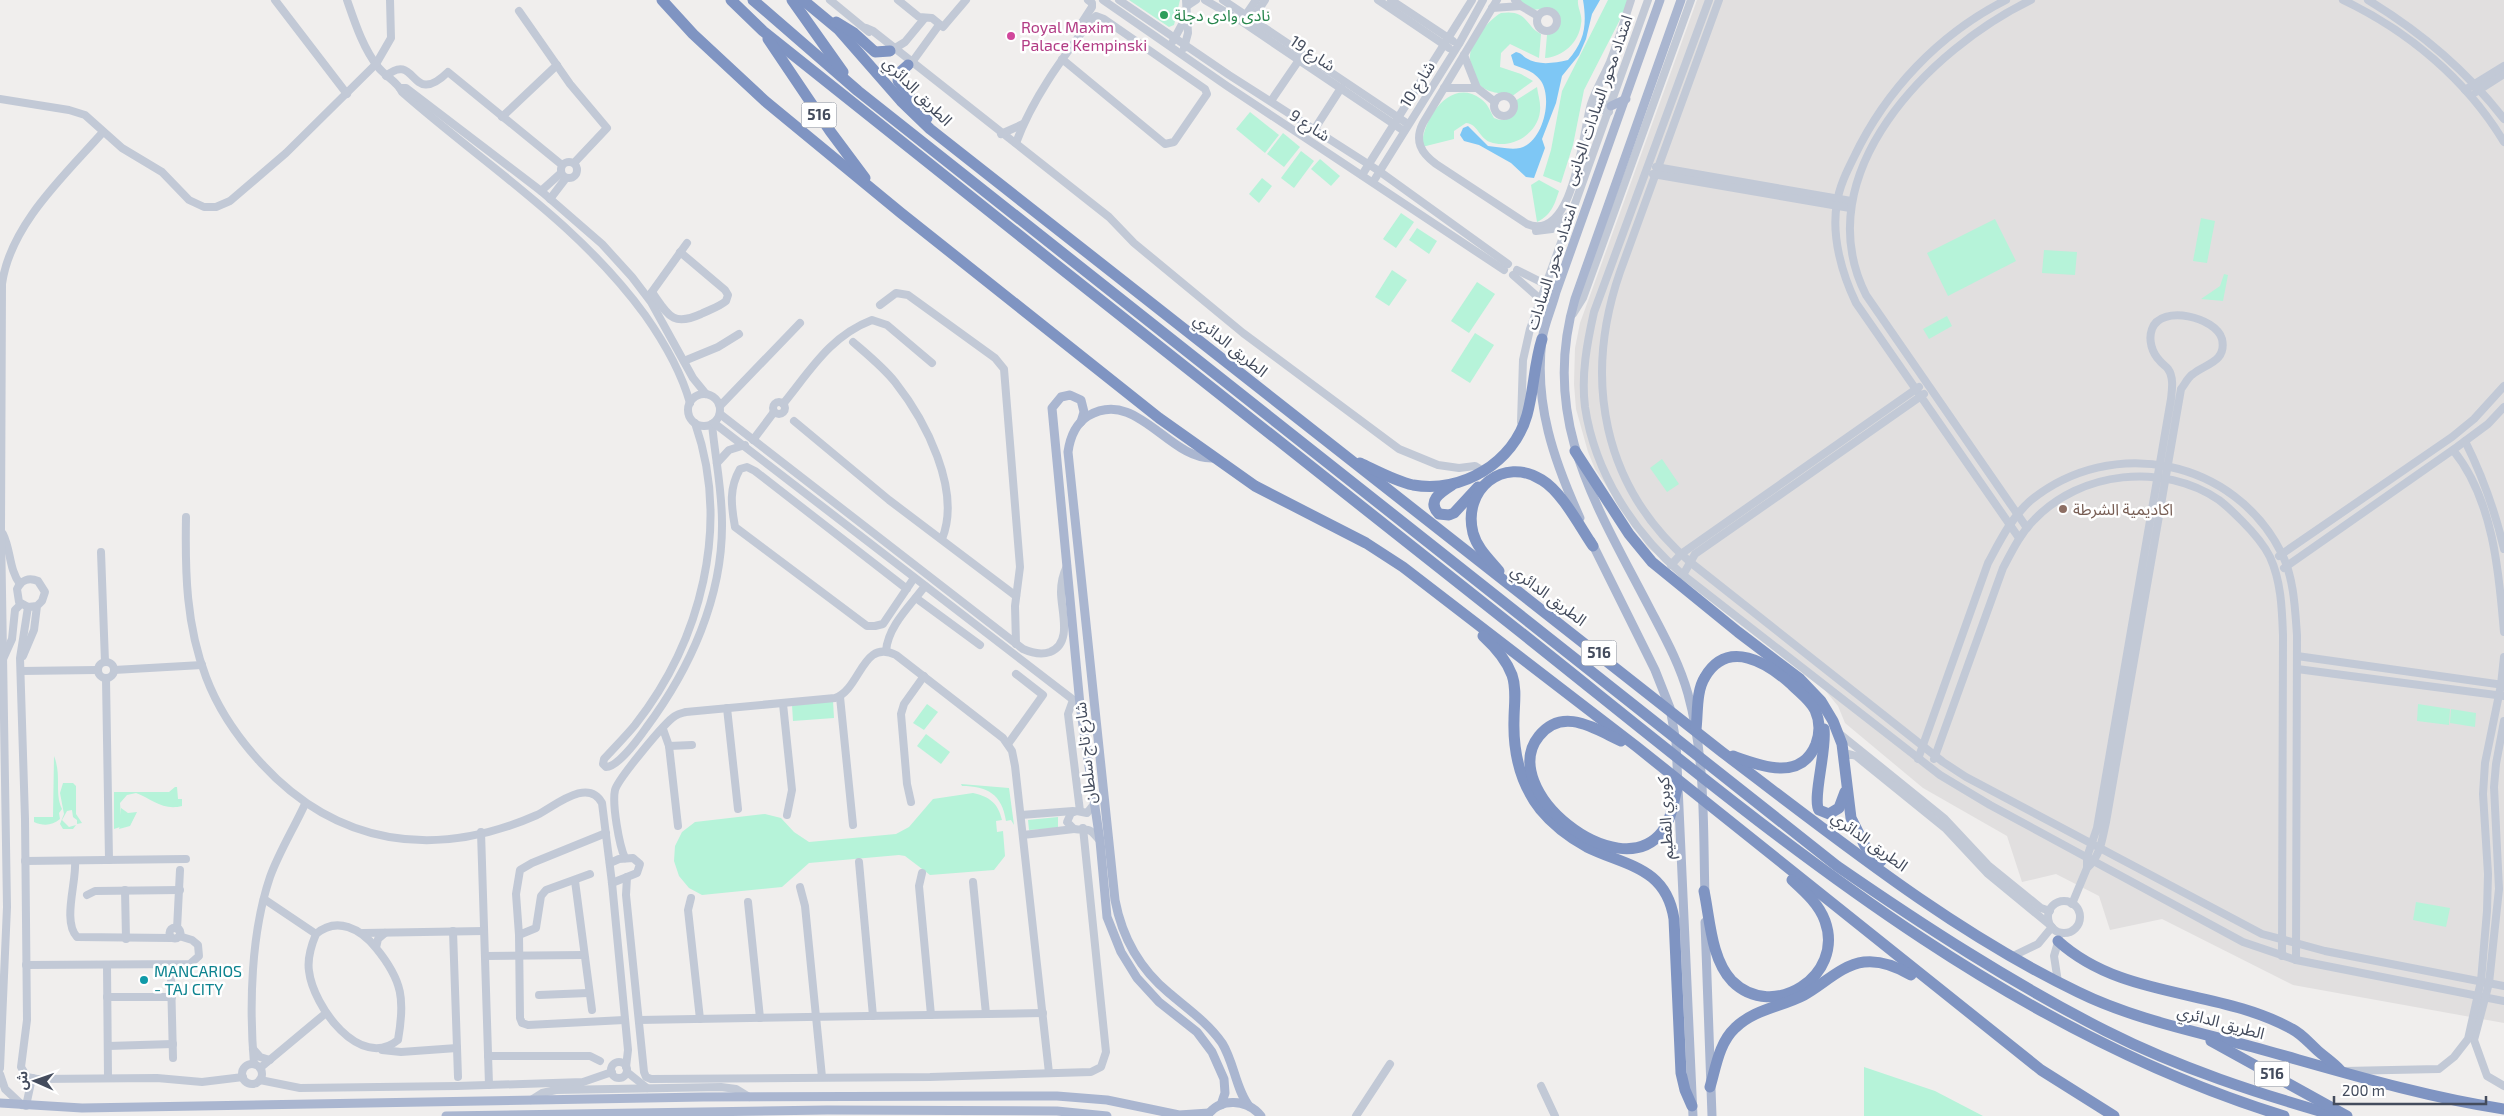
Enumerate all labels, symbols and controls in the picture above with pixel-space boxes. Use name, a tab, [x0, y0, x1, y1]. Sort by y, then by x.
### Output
place label: نادى وادى دجلة	[1174, 5, 1270, 25]
marker: نادى وادى دجلة	[1158, 9, 1170, 21]
street label: امتداد محور السادات الجانبى	[1559, 12, 1637, 188]
place label: Royal Maxim Palace Kempinski	[1021, 17, 1147, 54]
marker: Royal Maxim Palace Kempinski	[1005, 30, 1017, 42]
street label: شارع 19	[1285, 31, 1339, 78]
street label: الطريق الدائري	[877, 52, 957, 132]
street label: شارع 10	[1395, 57, 1441, 112]
road number: 516	[802, 102, 836, 128]
street label: شارع 9	[1285, 105, 1334, 148]
street label: امتداد محور السادات	[1521, 202, 1581, 332]
street label: الطريق الدائري	[1188, 309, 1272, 383]
place label: اكاديمية الشرطة	[2073, 499, 2173, 519]
marker: اكاديمية الشرطة	[2057, 503, 2069, 515]
street label: الطريق الدائري	[1506, 560, 1591, 632]
road number: 516	[1582, 640, 1616, 666]
street label: شارع تاج سلطان	[1070, 701, 1103, 805]
street label: كوبري الفطيم	[1653, 776, 1680, 860]
street label: الطريق الدائري	[1826, 807, 1912, 878]
place label: MANCARIOS - TAJ CITY	[154, 961, 242, 998]
marker: MANCARIOS - TAJ CITY	[138, 974, 150, 986]
street label: الطريق الدائري	[2174, 1001, 2267, 1046]
north arrow	[10, 1056, 60, 1106]
road number: 516	[2254, 1062, 2290, 1086]
text: ش	[13, 1071, 30, 1090]
scale bar	[2334, 1074, 2486, 1106]
text: 200 m	[2342, 1081, 2385, 1099]

